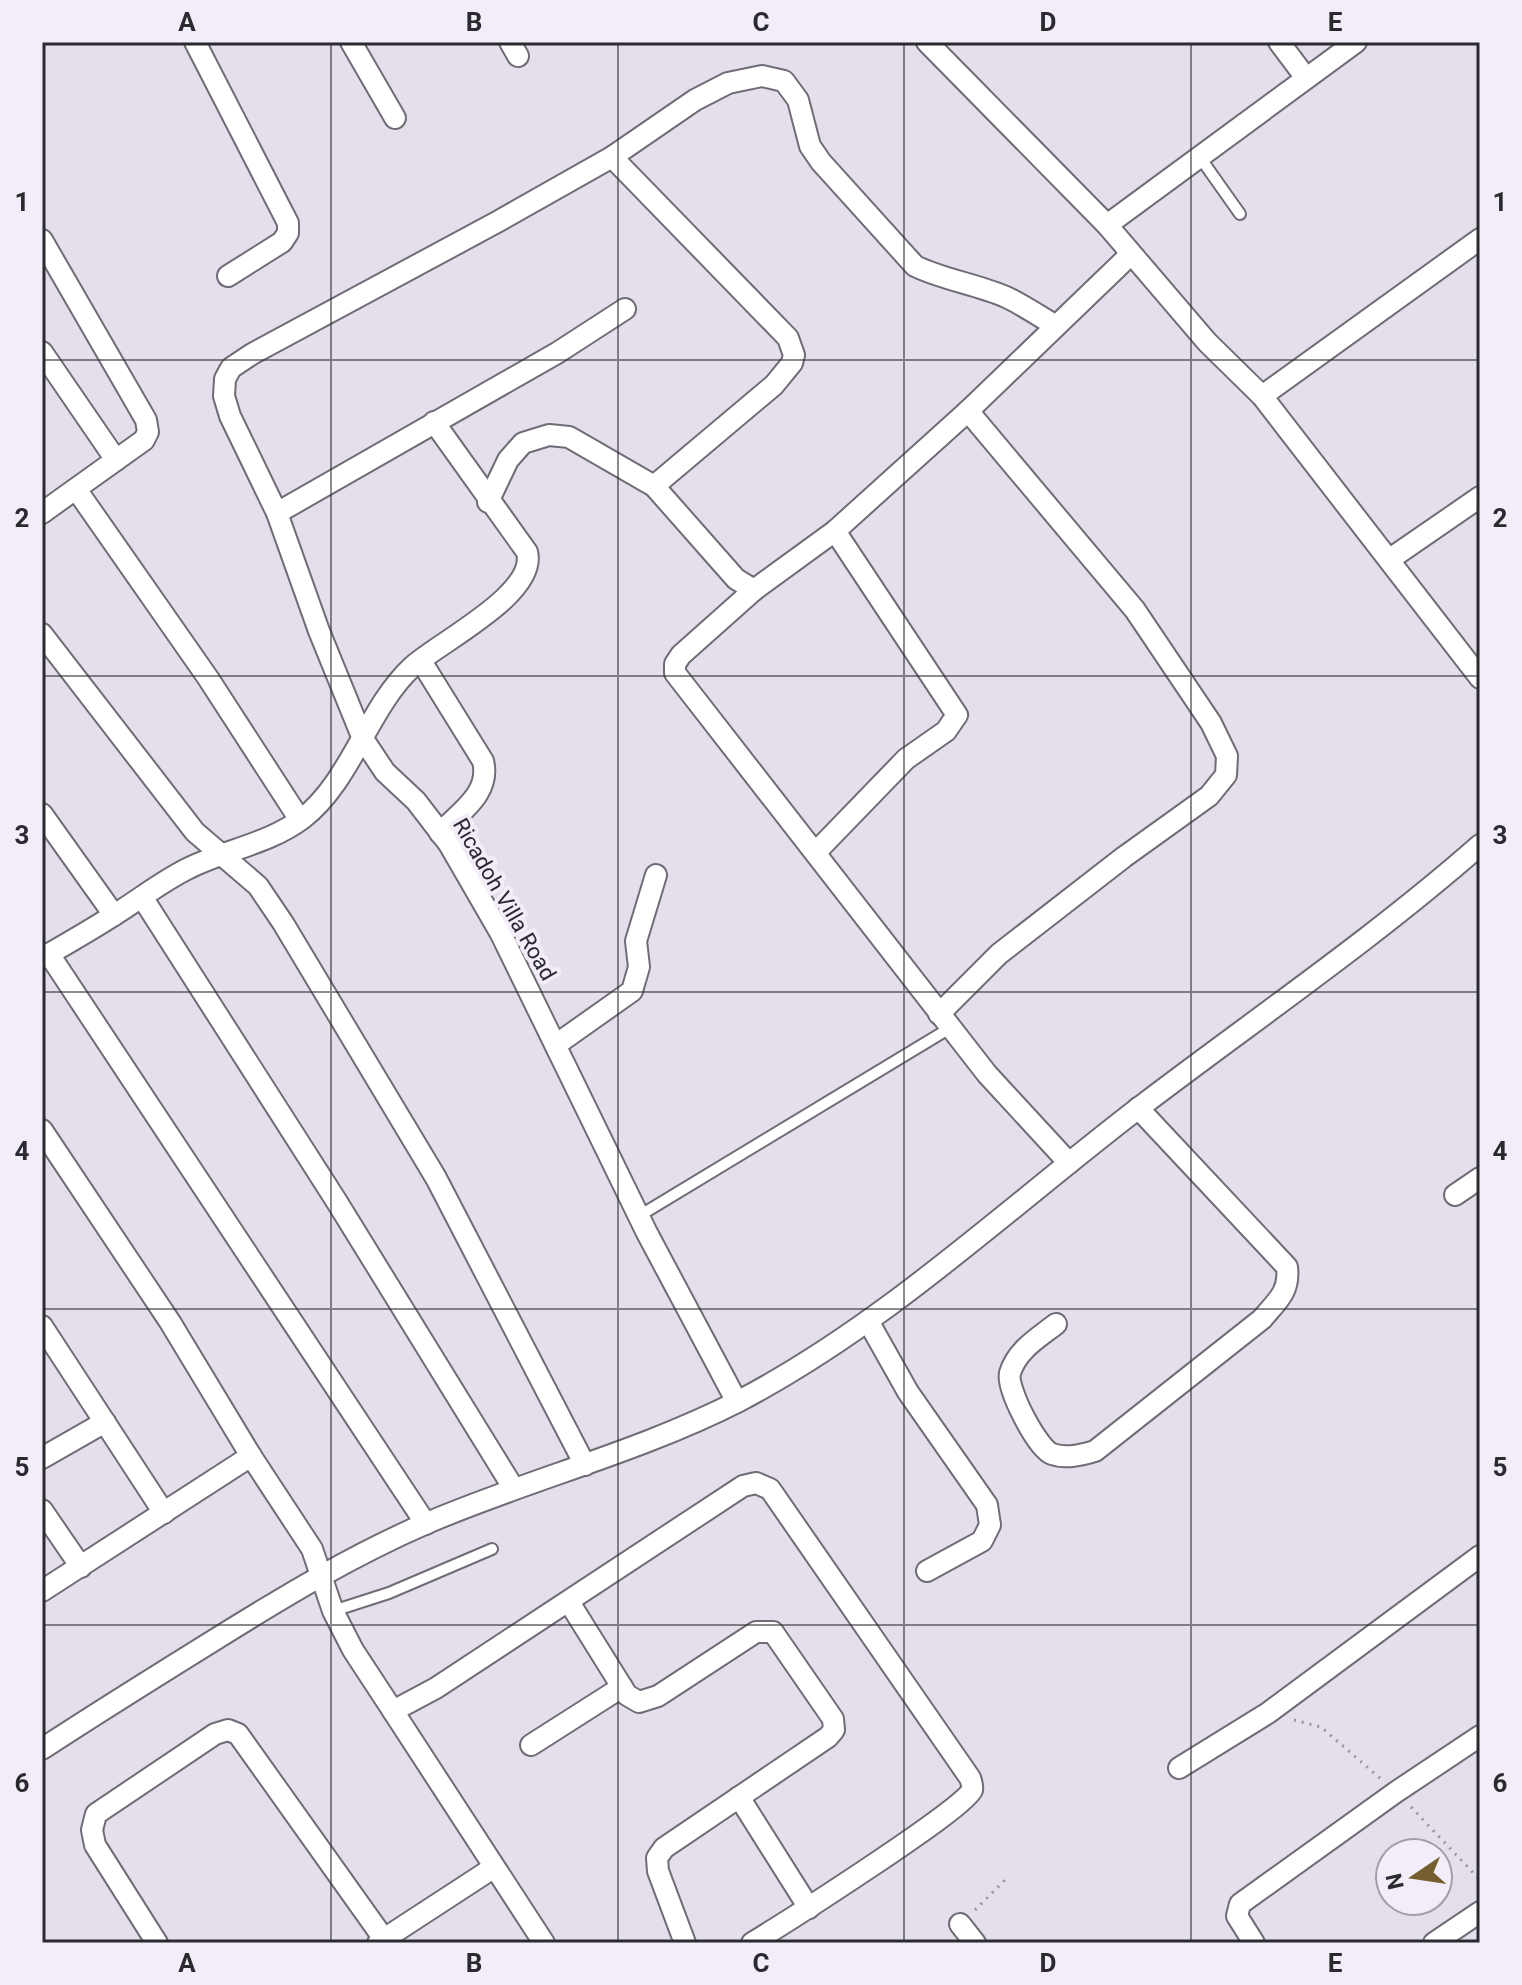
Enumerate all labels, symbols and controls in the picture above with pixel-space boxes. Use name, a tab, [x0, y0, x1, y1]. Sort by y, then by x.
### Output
text: A	[178, 7, 196, 37]
text: B	[466, 7, 482, 37]
text: C	[752, 7, 770, 37]
text: D	[1040, 7, 1056, 37]
text: E	[1328, 7, 1343, 37]
text: 1	[15, 187, 29, 217]
text: 1	[1493, 187, 1507, 217]
text: 2	[15, 503, 29, 533]
text: 2	[1493, 503, 1507, 533]
street label: Ricadoh Villa Road	[448, 814, 561, 985]
text: 3	[15, 820, 29, 850]
text: 3	[1493, 820, 1507, 850]
text: 4	[15, 1136, 30, 1166]
text: 4	[1493, 1136, 1508, 1166]
text: 5	[15, 1452, 29, 1482]
text: 5	[1493, 1452, 1507, 1482]
text: 6	[15, 1768, 30, 1798]
text: 6	[1493, 1768, 1508, 1798]
north arrow	[1374, 1837, 1454, 1917]
text: N	[1381, 1871, 1409, 1892]
text: A	[178, 1948, 196, 1978]
text: B	[466, 1948, 482, 1978]
text: C	[752, 1948, 770, 1978]
text: D	[1040, 1948, 1056, 1978]
text: E	[1328, 1948, 1343, 1978]

